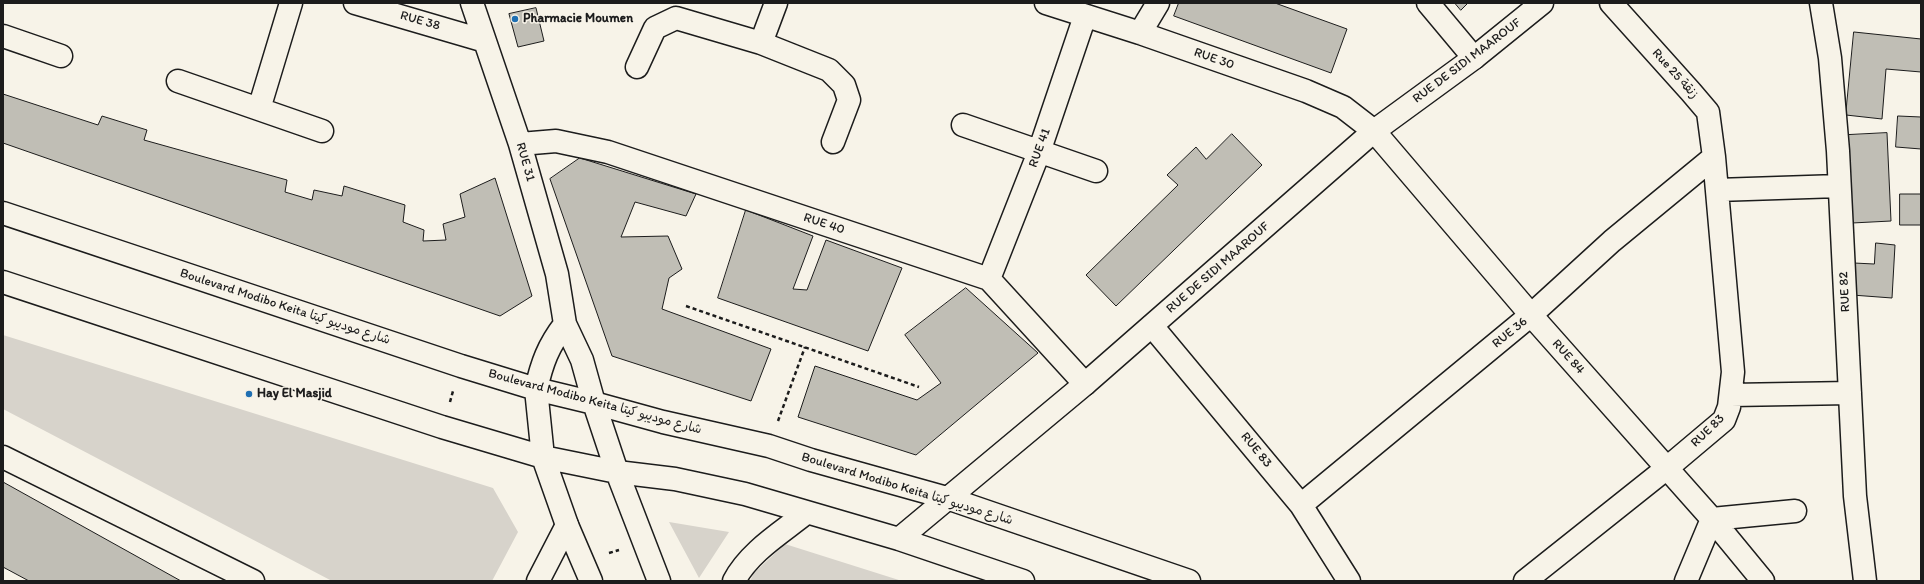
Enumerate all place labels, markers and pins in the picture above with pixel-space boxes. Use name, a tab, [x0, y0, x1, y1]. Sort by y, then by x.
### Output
place label: Pharmacie Moumen	[523, 11, 633, 27]
marker: Pharmacie Moumen	[510, 14, 520, 24]
place label: Hay El Masjid	[257, 386, 332, 402]
marker: Hay El Masjid	[244, 389, 254, 399]

